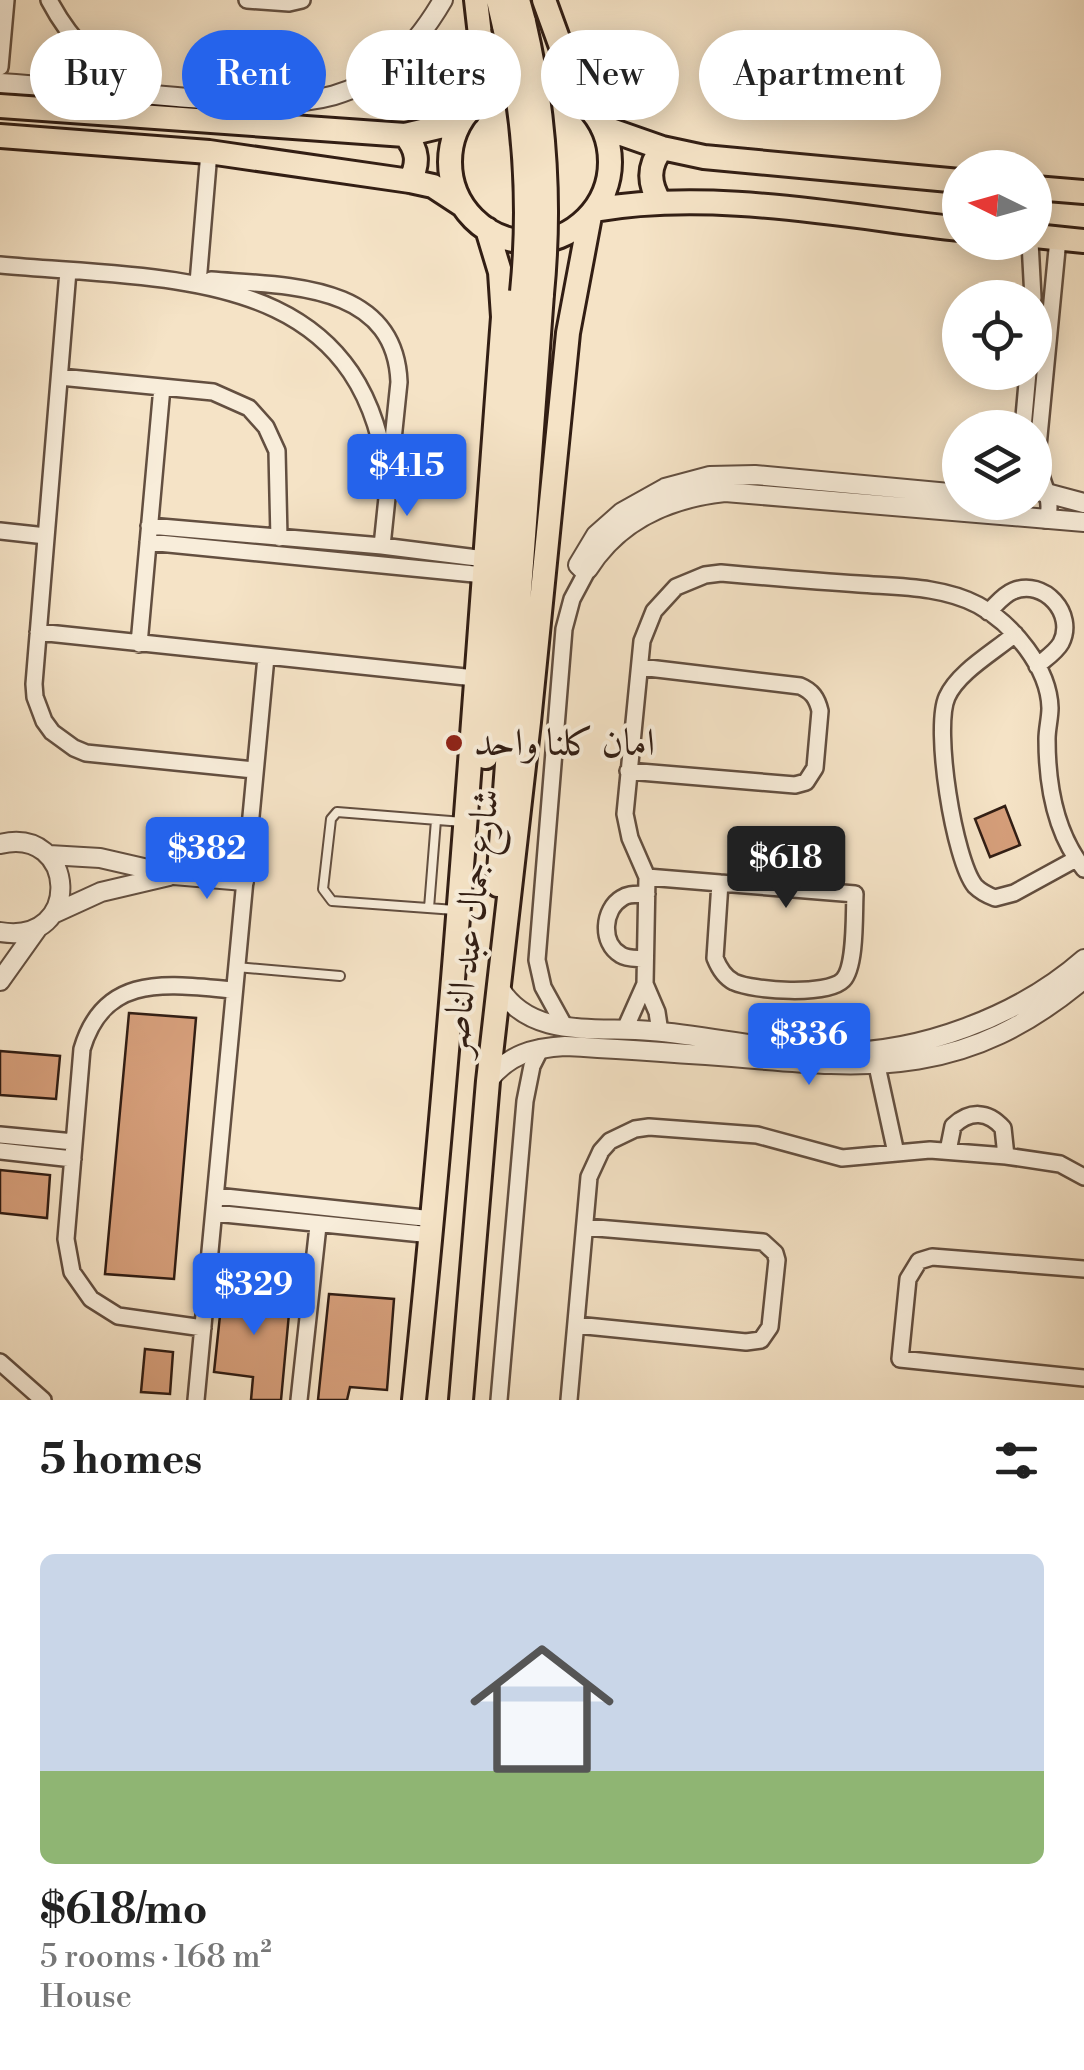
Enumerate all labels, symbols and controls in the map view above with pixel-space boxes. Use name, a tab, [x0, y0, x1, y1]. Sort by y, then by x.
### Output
chip: Buy	[30, 30, 162, 120]
chip: Rent	[182, 30, 326, 120]
chip: Filters	[346, 30, 521, 120]
chip: New	[541, 30, 679, 120]
chip: Apartment	[699, 30, 941, 120]
north arrow	[942, 150, 1052, 260]
map controls	[942, 150, 1052, 520]
button: locate	[942, 280, 1052, 390]
button: layers	[942, 410, 1052, 520]
pin: $415	[348, 434, 466, 519]
text: $415	[369, 446, 445, 486]
place label: امان كلنا واحد	[474, 720, 655, 767]
marker: امان كلنا واحد	[443, 732, 465, 754]
street label: شارع جمال عبد الناصر	[431, 786, 517, 1063]
pin: $382	[148, 817, 266, 902]
pin: $618	[727, 826, 845, 911]
text: $382	[168, 829, 246, 869]
text: $618	[749, 838, 823, 878]
pin: $336	[750, 1003, 868, 1088]
text: $336	[770, 1015, 848, 1055]
pin: $329	[195, 1253, 313, 1338]
text: $329	[215, 1265, 293, 1305]
icon: filters	[989, 1433, 1044, 1488]
text: 5 homes	[40, 1434, 202, 1487]
icon: home	[452, 1619, 632, 1799]
text: $618/mo	[40, 1884, 207, 1937]
text: 5 rooms · 168 m²	[40, 1937, 272, 1977]
text: House	[40, 1977, 132, 2017]

